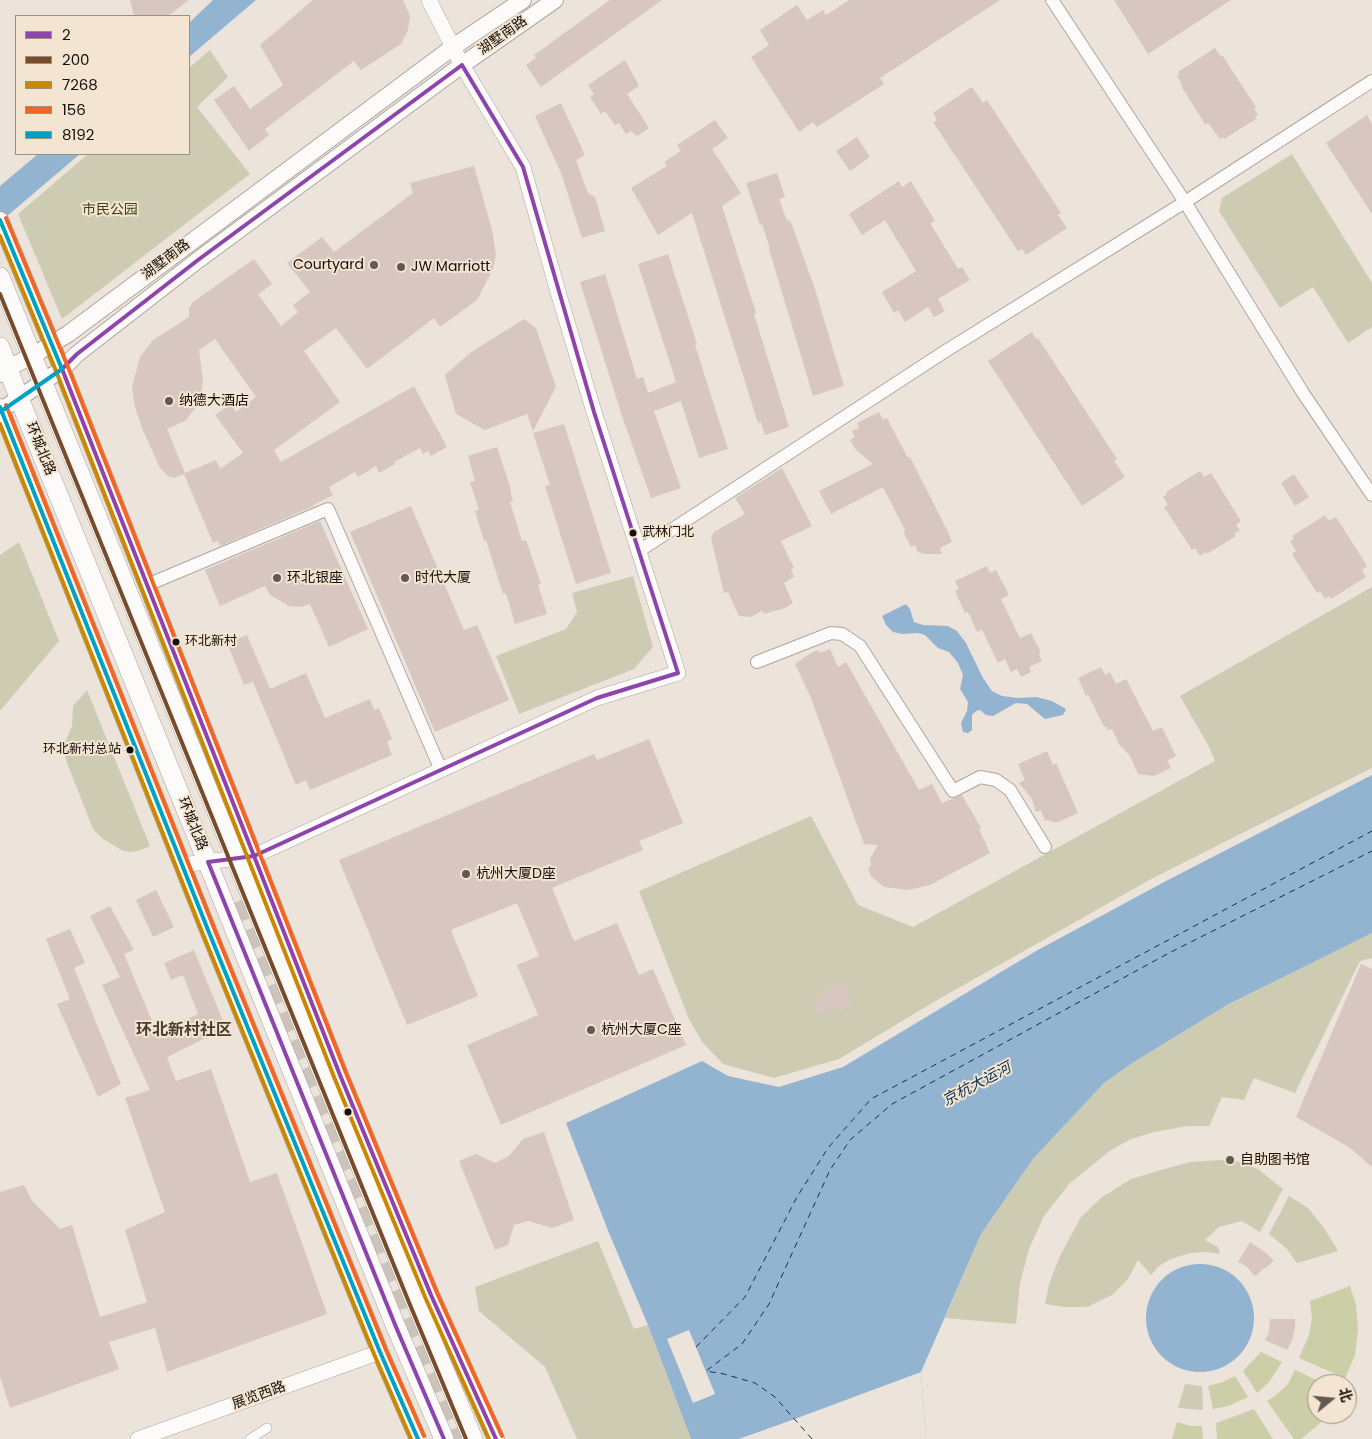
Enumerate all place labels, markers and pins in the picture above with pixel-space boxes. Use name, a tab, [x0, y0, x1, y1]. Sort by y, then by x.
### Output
place label: Courtyard	[293, 257, 364, 273]
marker: Courtyard	[368, 259, 380, 271]
place label: JW Marriott	[411, 259, 490, 275]
marker: JW Marriott	[395, 261, 407, 273]
place label: 纳德大酒店	[179, 393, 249, 409]
marker: 纳德大酒店	[163, 395, 175, 407]
place label: 武林门北	[642, 525, 694, 541]
marker: 武林门北	[628, 528, 638, 538]
place label: 环北银座	[287, 570, 343, 586]
place label: 时代大厦	[415, 570, 471, 586]
marker: 环北银座	[271, 572, 283, 584]
marker: 时代大厦	[399, 572, 411, 584]
place label: 环北新村	[185, 634, 237, 650]
marker: 环北新村	[171, 637, 181, 647]
place label: 环北新村总站	[43, 742, 121, 758]
marker: 环北新村总站	[125, 745, 135, 755]
place label: 杭州大厦D座	[476, 866, 556, 882]
marker: 杭州大厦D座	[460, 868, 472, 880]
place label: 杭州大厦C座	[601, 1022, 682, 1038]
marker: 杭州大厦C座	[585, 1024, 597, 1036]
unlabelled marker	[343, 1107, 353, 1117]
place label: 自助图书馆	[1240, 1152, 1310, 1168]
marker: 自助图书馆	[1224, 1154, 1236, 1166]

